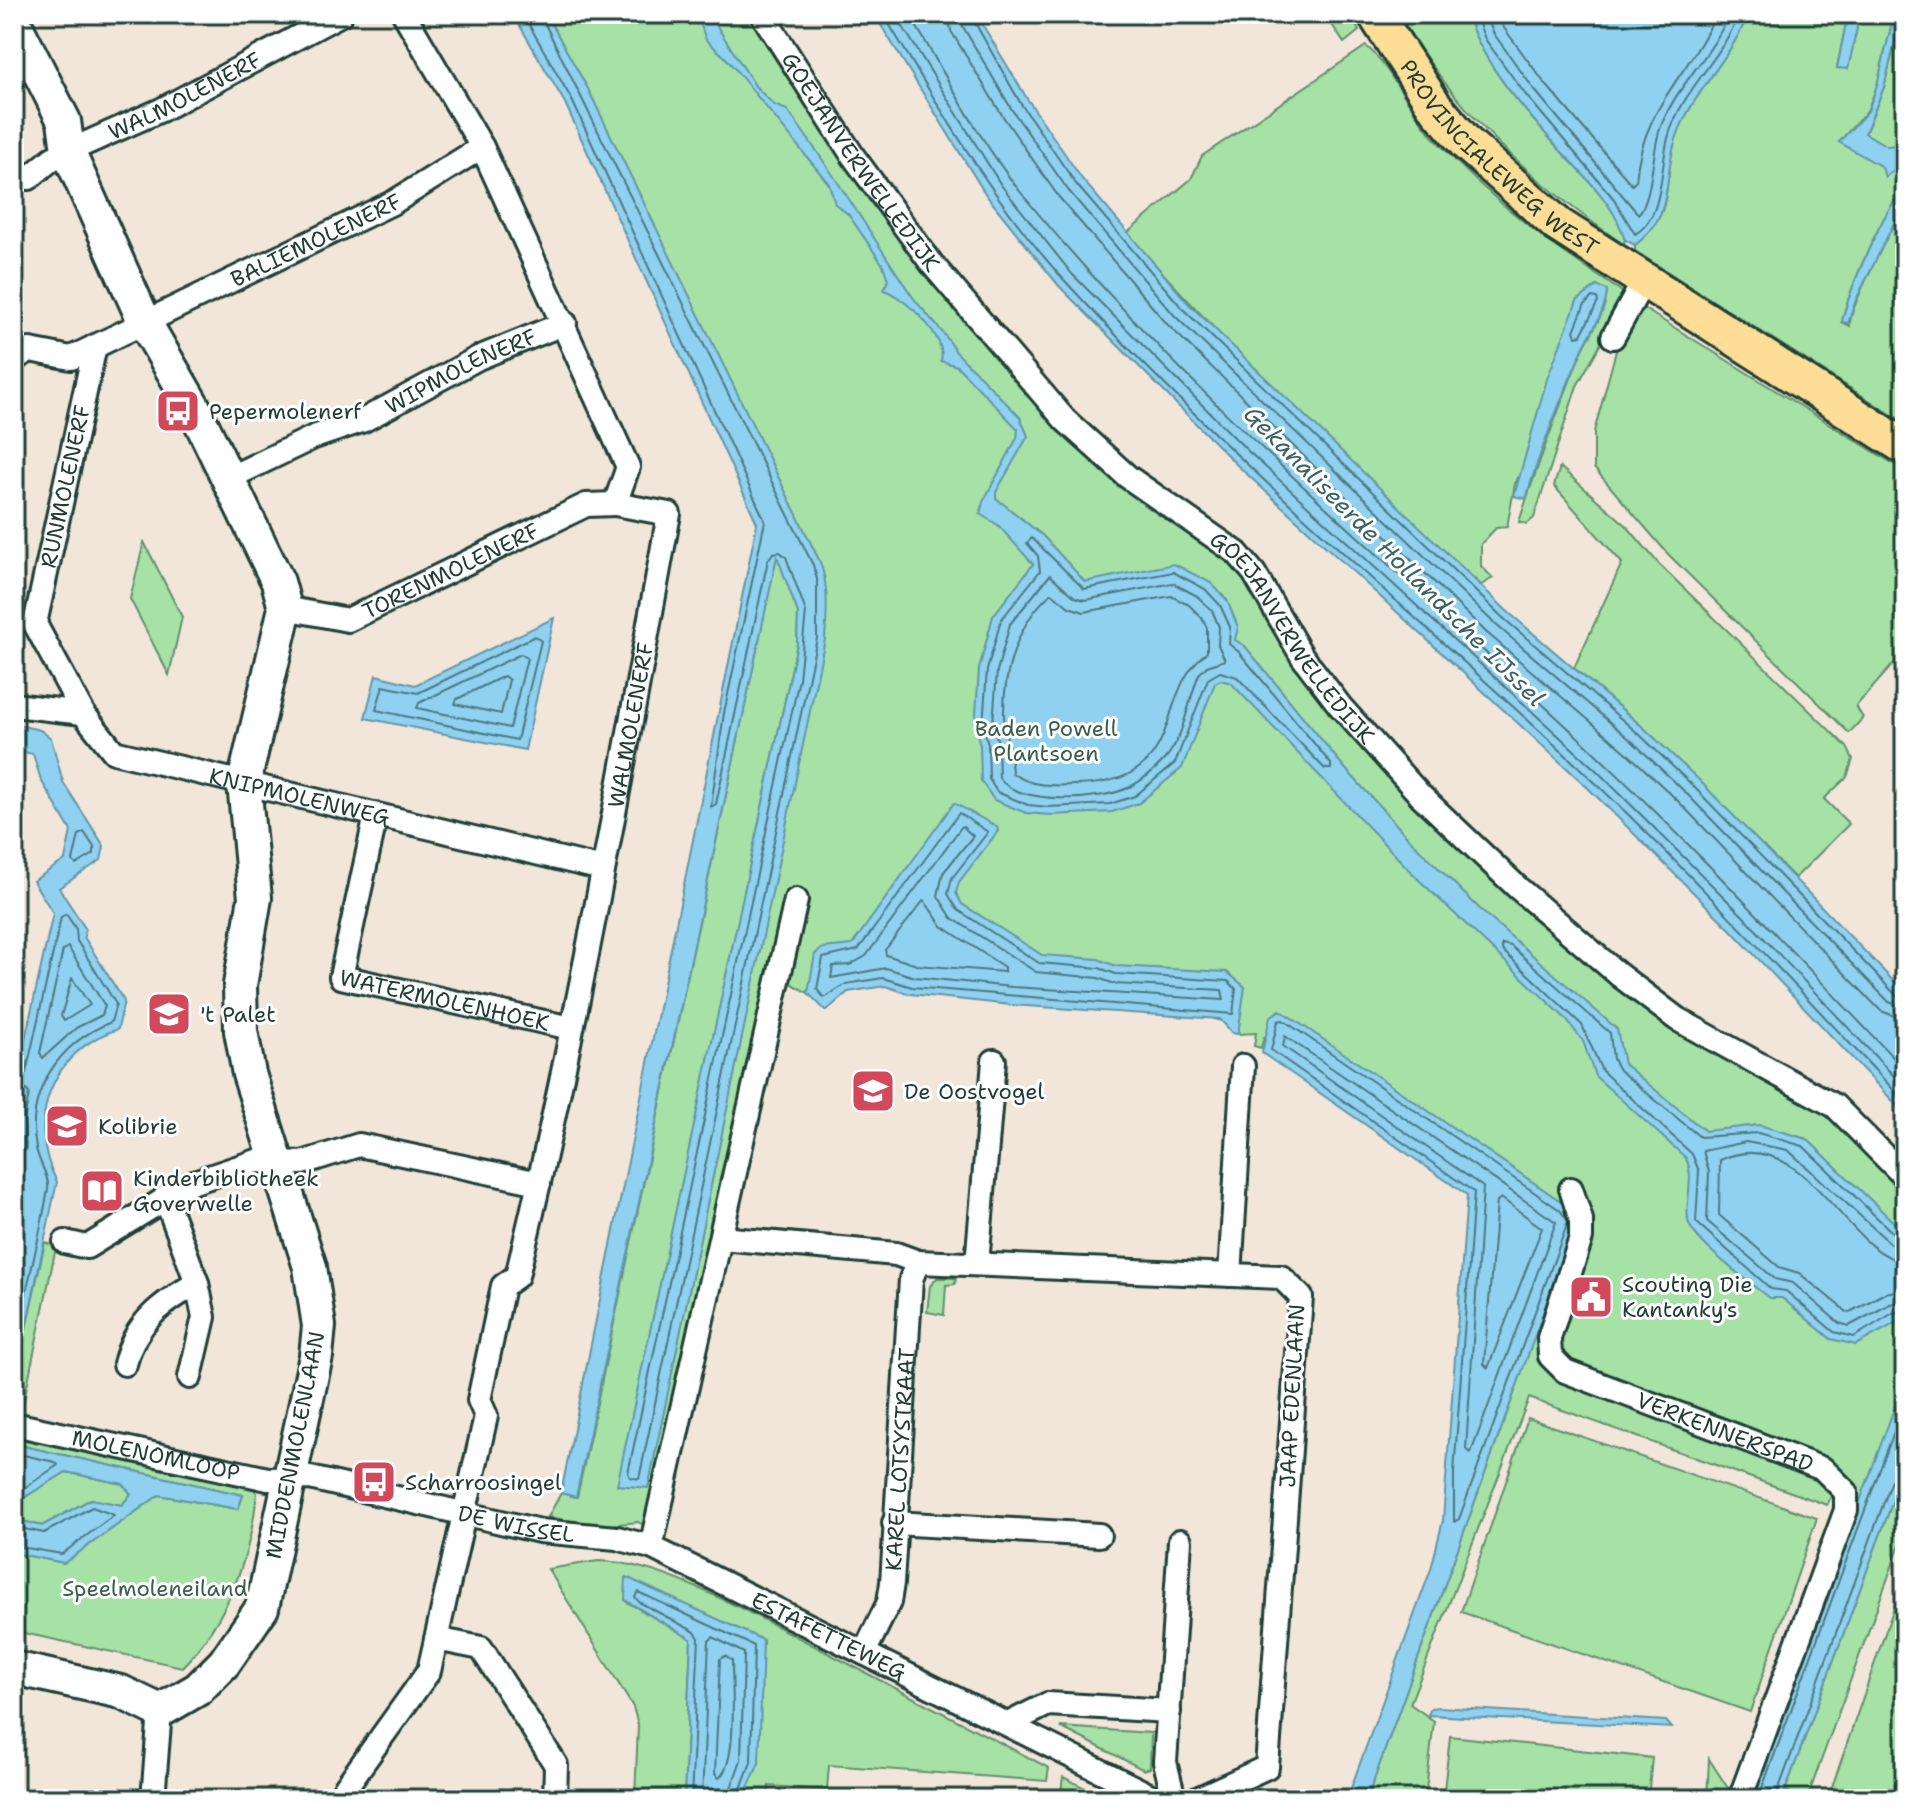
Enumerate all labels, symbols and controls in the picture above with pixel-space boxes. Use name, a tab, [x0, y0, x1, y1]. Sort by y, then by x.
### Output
street label: WALMOLENERF	[104, 45, 266, 146]
street label: GOEJANVERWELLEDIJK	[776, 46, 947, 277]
street label: PROVINCIALEWEG WEST	[1394, 54, 1605, 262]
street label: BALIEMOLENERF	[226, 186, 406, 293]
street label: WIPMOLENERF	[380, 322, 541, 420]
bus stop icon: Pepermolenerf	[154, 387, 202, 435]
place label: Pepermolenerf	[209, 397, 362, 426]
water label: Gekanaliseerde Hollandsche IJssel	[1236, 398, 1552, 714]
street label: RUNMOLENERF	[33, 402, 96, 571]
street label: TORENMOLENERF	[357, 515, 544, 625]
street label: GOEJANVERWELLEDIJK	[1205, 524, 1382, 750]
street label: WALMOLENERF	[601, 640, 660, 810]
park label: Baden Powell Plantsoen	[975, 714, 1118, 768]
street label: KNIPMOLENWEG	[206, 761, 393, 832]
street label: WATERMOLENHOEK	[337, 963, 553, 1037]
school or university icon: 't Palet	[145, 990, 193, 1038]
place label: 't Palet	[200, 1000, 276, 1029]
school or university icon: De Oostvogel	[849, 1067, 897, 1115]
place label: De Oostvogel	[904, 1077, 1045, 1106]
school or university icon: Kolibrie	[43, 1102, 91, 1150]
place label: Kolibrie	[98, 1112, 178, 1141]
place label: Kinderbibliotheek Goverwelle	[133, 1164, 319, 1218]
library icon: Kinderbibliotheek Goverwelle	[78, 1167, 126, 1215]
place label: Scouting Die Kantanky's	[1622, 1270, 1753, 1324]
public building icon: Scouting Die Kantanky's	[1567, 1273, 1615, 1321]
street label: JAAP EDENLAAN	[1273, 1303, 1311, 1489]
street label: MIDDENMOLENLAAN	[259, 1329, 331, 1561]
street label: KAREL LOTSYSTRAAT	[878, 1346, 921, 1572]
street label: VERKENNERSPAD	[1633, 1385, 1818, 1479]
street label: MOLENOMLOOP	[69, 1423, 243, 1487]
bus stop icon: Scharroosingel	[350, 1458, 398, 1506]
place label: Scharroosingel	[405, 1468, 562, 1497]
street label: DE WISSEL	[455, 1498, 576, 1549]
park label: Speelmoleneiland	[62, 1574, 248, 1603]
street label: ESTAFETTEWEG	[747, 1585, 912, 1687]

